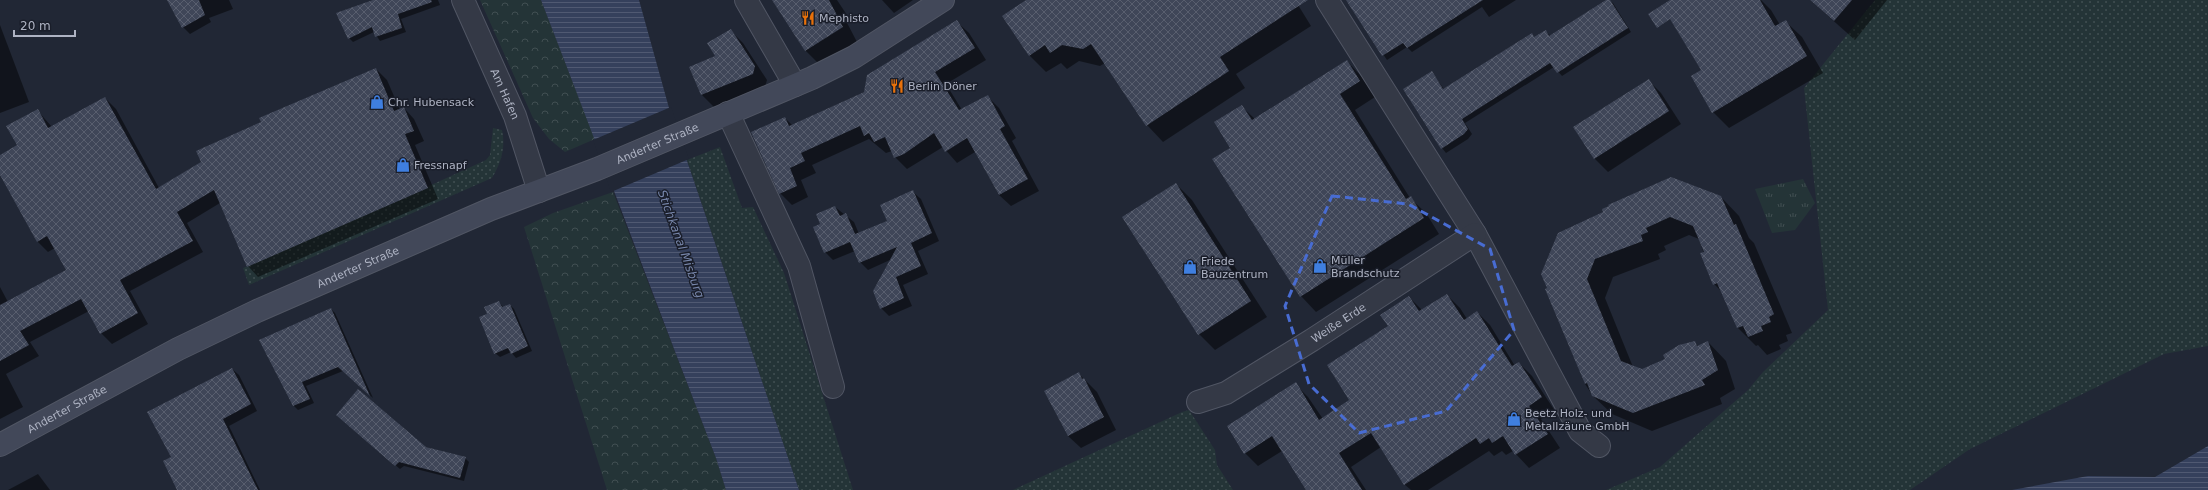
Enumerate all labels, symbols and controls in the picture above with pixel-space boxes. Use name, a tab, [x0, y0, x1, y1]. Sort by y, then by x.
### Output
restaurant icon: Mephisto	[800, 10, 816, 26]
scale bar	[14, 12, 75, 38]
place label: Mephisto	[819, 12, 869, 25]
text: 20 m	[20, 19, 51, 33]
street label: Am Hafen	[488, 67, 522, 122]
restaurant icon: Berlin Döner	[889, 78, 905, 94]
place label: Berlin Döner	[908, 80, 977, 93]
shop icon: Chr. Hubensack	[369, 94, 385, 110]
place label: Chr. Hubensack	[388, 96, 475, 109]
street label: Anderter Straße	[614, 121, 701, 167]
shop icon: Fressnapf	[395, 157, 411, 173]
place label: Fressnapf	[414, 159, 468, 172]
water label: Stichkanal Misburg	[655, 188, 707, 300]
street label: Anderter Straße	[315, 244, 401, 291]
place label: Müller Brandschutz	[1331, 254, 1400, 280]
place label: Friede Bauzentrum	[1201, 255, 1268, 281]
shop icon: Müller Brandschutz	[1312, 258, 1328, 274]
shop icon: Friede Bauzentrum	[1182, 259, 1198, 275]
street label: Weiße Erde	[1309, 301, 1369, 346]
street label: Anderter Straße	[25, 383, 109, 436]
place label: Beetz Holz- und Metallzäune GmbH	[1525, 407, 1630, 433]
shop icon: Beetz Holz- und Metallzäune GmbH	[1506, 411, 1522, 427]

